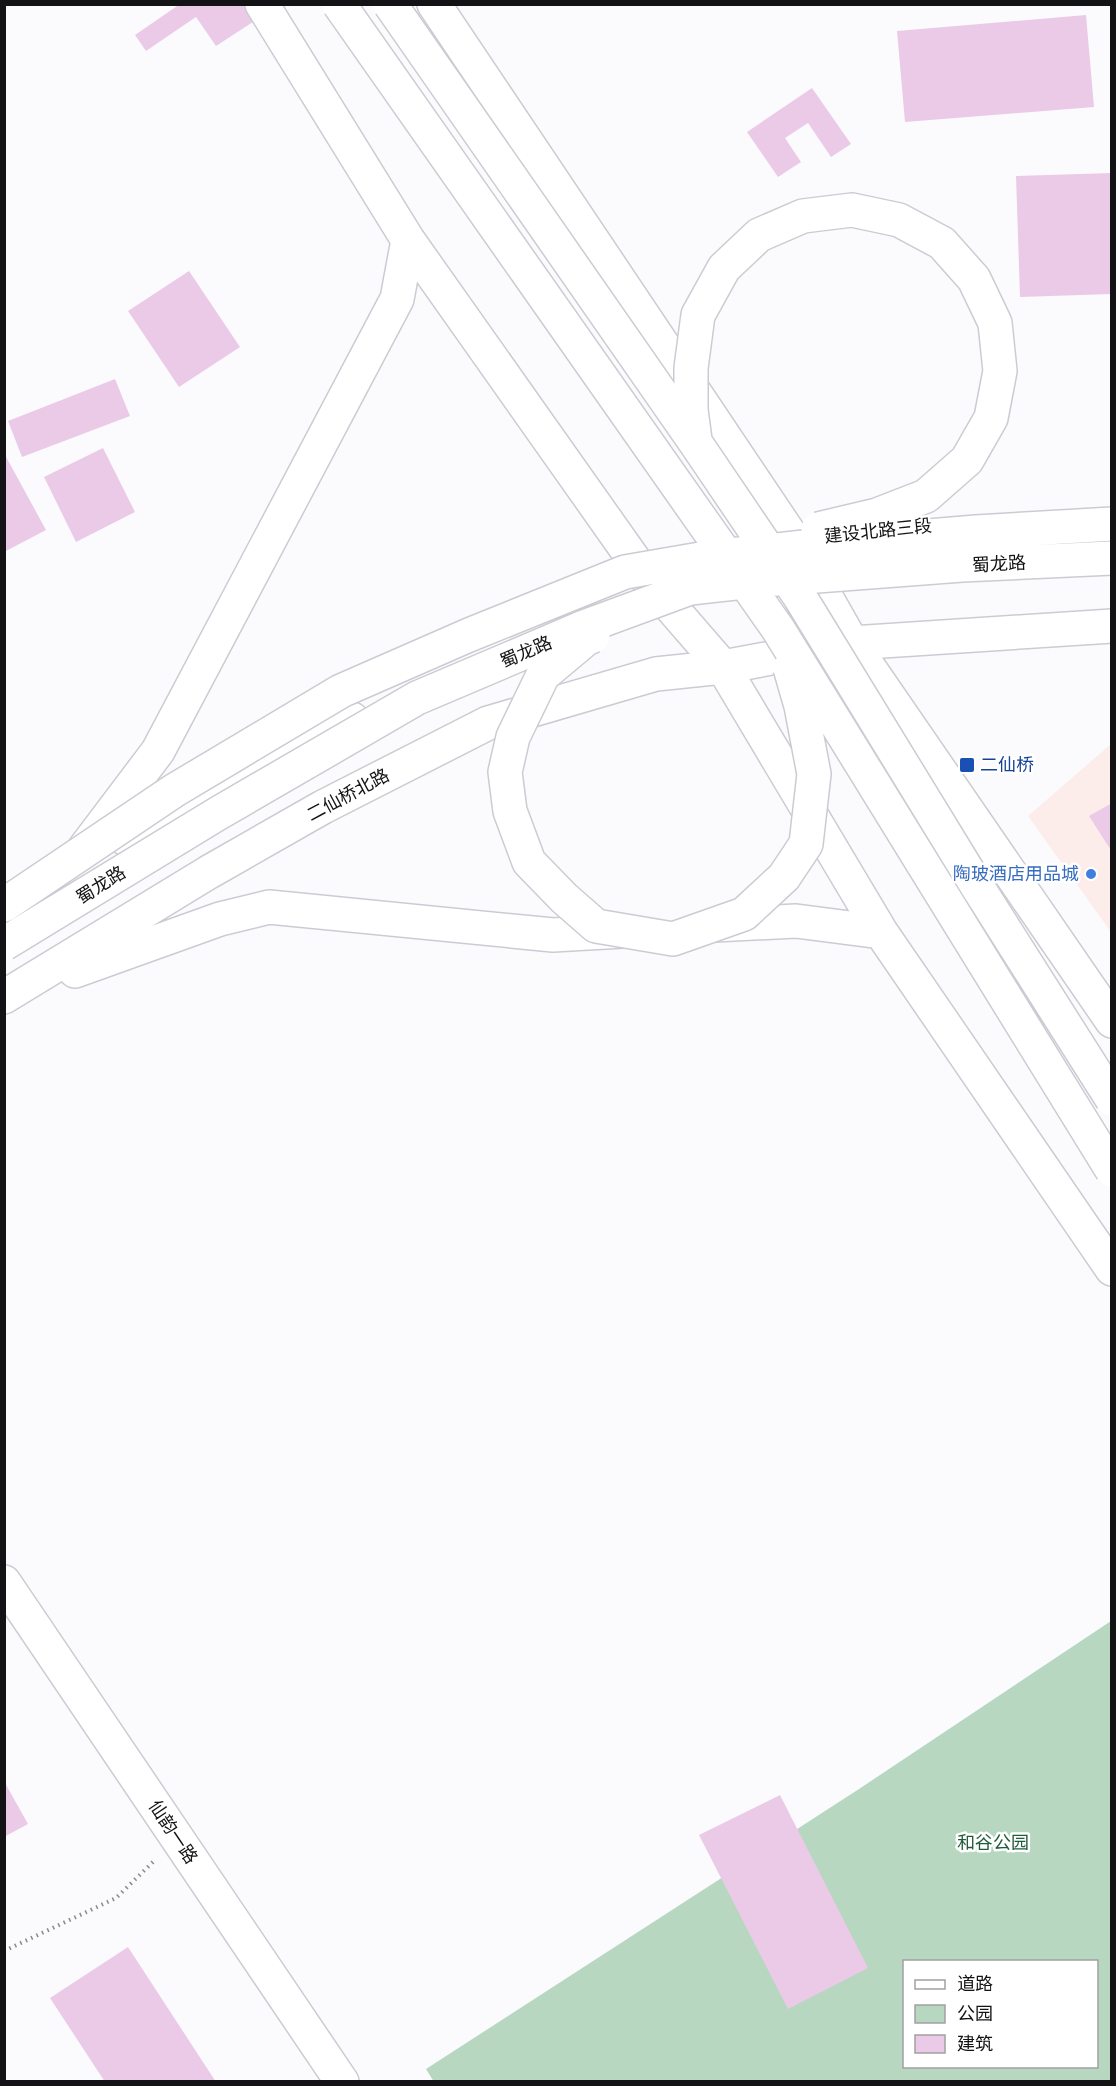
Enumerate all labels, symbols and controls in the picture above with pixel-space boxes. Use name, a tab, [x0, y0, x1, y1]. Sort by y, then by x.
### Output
street label: 建设北路三段	[823, 514, 933, 548]
street label: 蜀龙路	[971, 552, 1027, 576]
street label: 蜀龙路	[497, 631, 555, 673]
place label: 二仙桥	[980, 754, 1034, 776]
marker: 二仙桥	[958, 756, 976, 774]
street label: 二仙桥北路	[303, 764, 393, 826]
street label: 蜀龙路	[72, 861, 130, 909]
place label: 陶玻酒店用品城	[953, 863, 1079, 885]
marker: 陶玻酒店用品城	[1084, 867, 1098, 881]
street label: 仙韵一路	[144, 1796, 202, 1868]
park label: 和谷公园	[957, 1832, 1029, 1854]
legend	[903, 1960, 1098, 2068]
text: 道路	[957, 1973, 993, 1995]
text: 公园	[957, 2003, 993, 2025]
text: 建筑	[957, 2033, 993, 2055]

